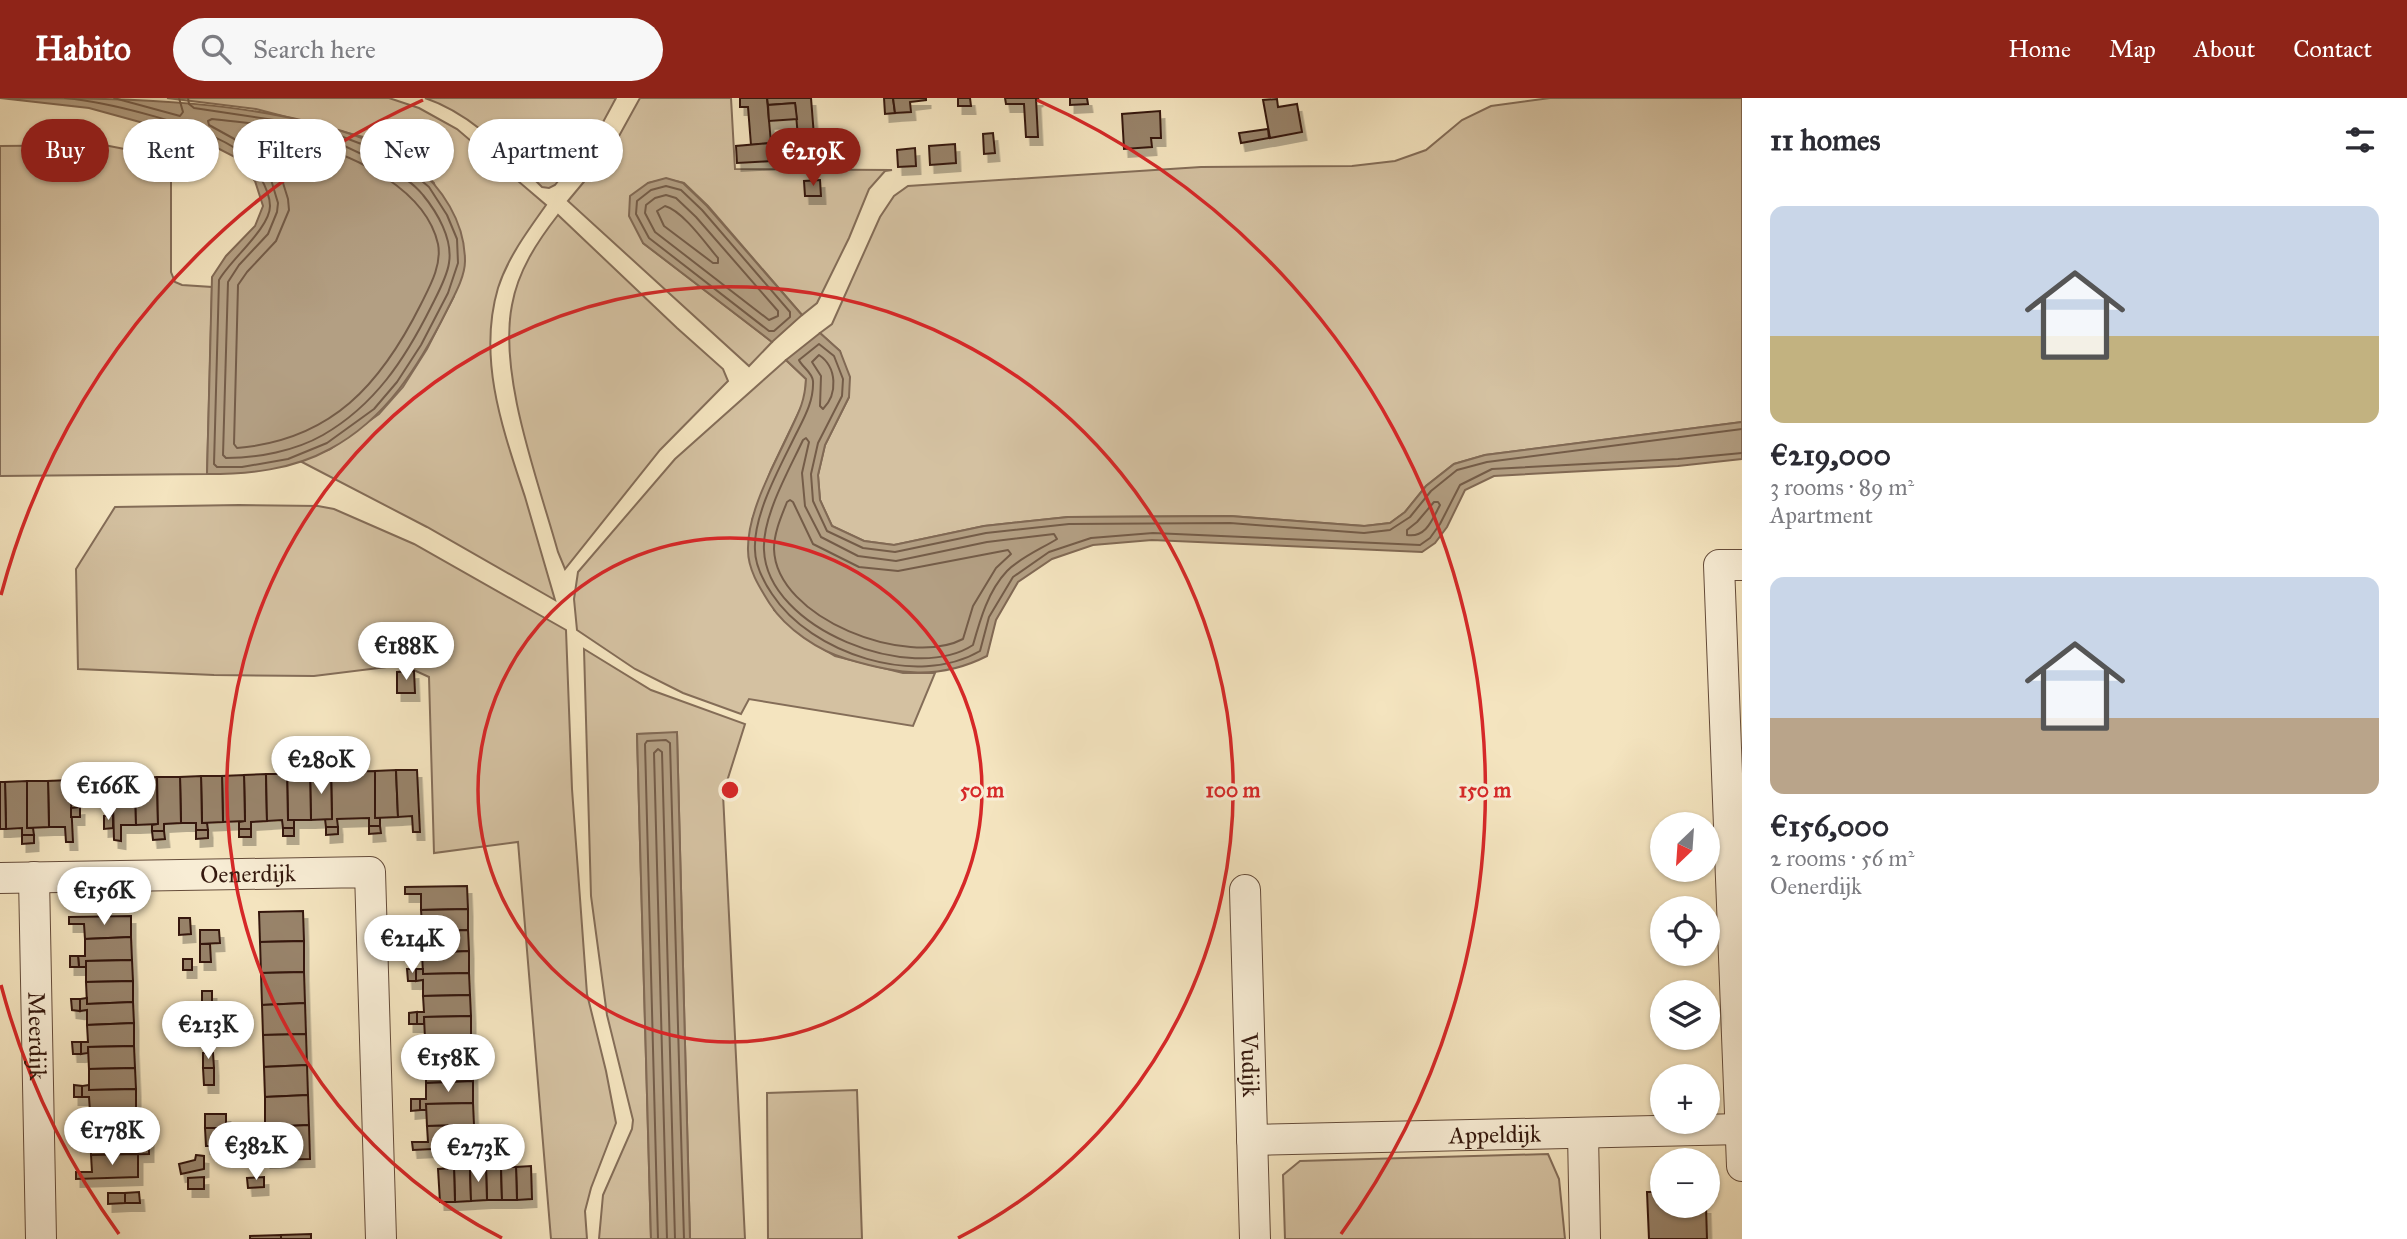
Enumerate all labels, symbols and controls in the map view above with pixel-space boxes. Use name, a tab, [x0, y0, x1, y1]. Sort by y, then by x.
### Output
search box	[173, 18, 663, 81]
text: Habito	[35, 29, 131, 69]
icon: search	[197, 30, 235, 68]
text: Search here	[253, 33, 376, 65]
text: Home	[2008, 34, 2071, 64]
text: Map	[2109, 34, 2156, 64]
text: About	[2194, 34, 2255, 64]
text: Contact	[2293, 34, 2372, 64]
chip: Buy	[21, 119, 109, 182]
chip: Rent	[123, 119, 219, 182]
chip: Filters	[233, 119, 346, 182]
chip: New	[360, 119, 454, 182]
chip: Apartment	[468, 119, 623, 182]
icon: filters	[2341, 121, 2379, 159]
text: 11 homes	[1770, 122, 1881, 158]
pin: €219K	[764, 129, 862, 188]
text: €219K	[782, 137, 844, 165]
icon: home	[2012, 252, 2138, 378]
text: €219,000	[1770, 437, 1891, 473]
text: 3 rooms · 89 m²	[1770, 473, 1914, 501]
text: Apartment	[1770, 501, 1873, 529]
pin: €188K	[357, 622, 455, 682]
icon: home	[2012, 623, 2138, 749]
text: €188K	[374, 631, 438, 659]
pin: €280K	[272, 736, 370, 796]
text: €280K	[287, 745, 355, 773]
pin: €166K	[59, 762, 157, 822]
text: €166K	[77, 771, 139, 799]
text: 50 m	[960, 777, 1004, 803]
text: 100 m	[1206, 777, 1261, 803]
text: 150 m	[1459, 777, 1511, 803]
centre of rings	[718, 778, 742, 802]
text: €156,000	[1770, 808, 1889, 844]
north arrow	[1650, 812, 1720, 882]
map controls	[1650, 812, 1720, 1218]
text: 2 rooms · 56 m²	[1770, 844, 1914, 872]
street label: Oenerdijk	[200, 858, 297, 890]
pin: €156K	[55, 868, 153, 927]
text: Oenerdijk	[1770, 872, 1862, 900]
text: €156K	[73, 876, 135, 904]
button: locate	[1650, 896, 1720, 966]
pin: €214K	[363, 916, 461, 975]
text: €214K	[380, 924, 444, 952]
button: layers	[1650, 980, 1720, 1050]
street label: Meerdijk	[21, 991, 53, 1082]
pin: €213K	[159, 1002, 257, 1061]
text: €213K	[178, 1010, 238, 1038]
street label: Vudijk	[1234, 1031, 1266, 1098]
pin: €158K	[399, 1034, 497, 1094]
text: €158K	[417, 1043, 479, 1071]
button: +	[1650, 1064, 1720, 1134]
pin: €178K	[63, 1108, 161, 1167]
text: €178K	[80, 1116, 144, 1144]
street label: Appeldijk	[1448, 1118, 1542, 1151]
pin: €382K	[207, 1122, 305, 1182]
pin: €273K	[429, 1124, 527, 1184]
text: €382K	[224, 1131, 288, 1159]
text: €273K	[447, 1133, 509, 1161]
button: −	[1650, 1148, 1720, 1218]

